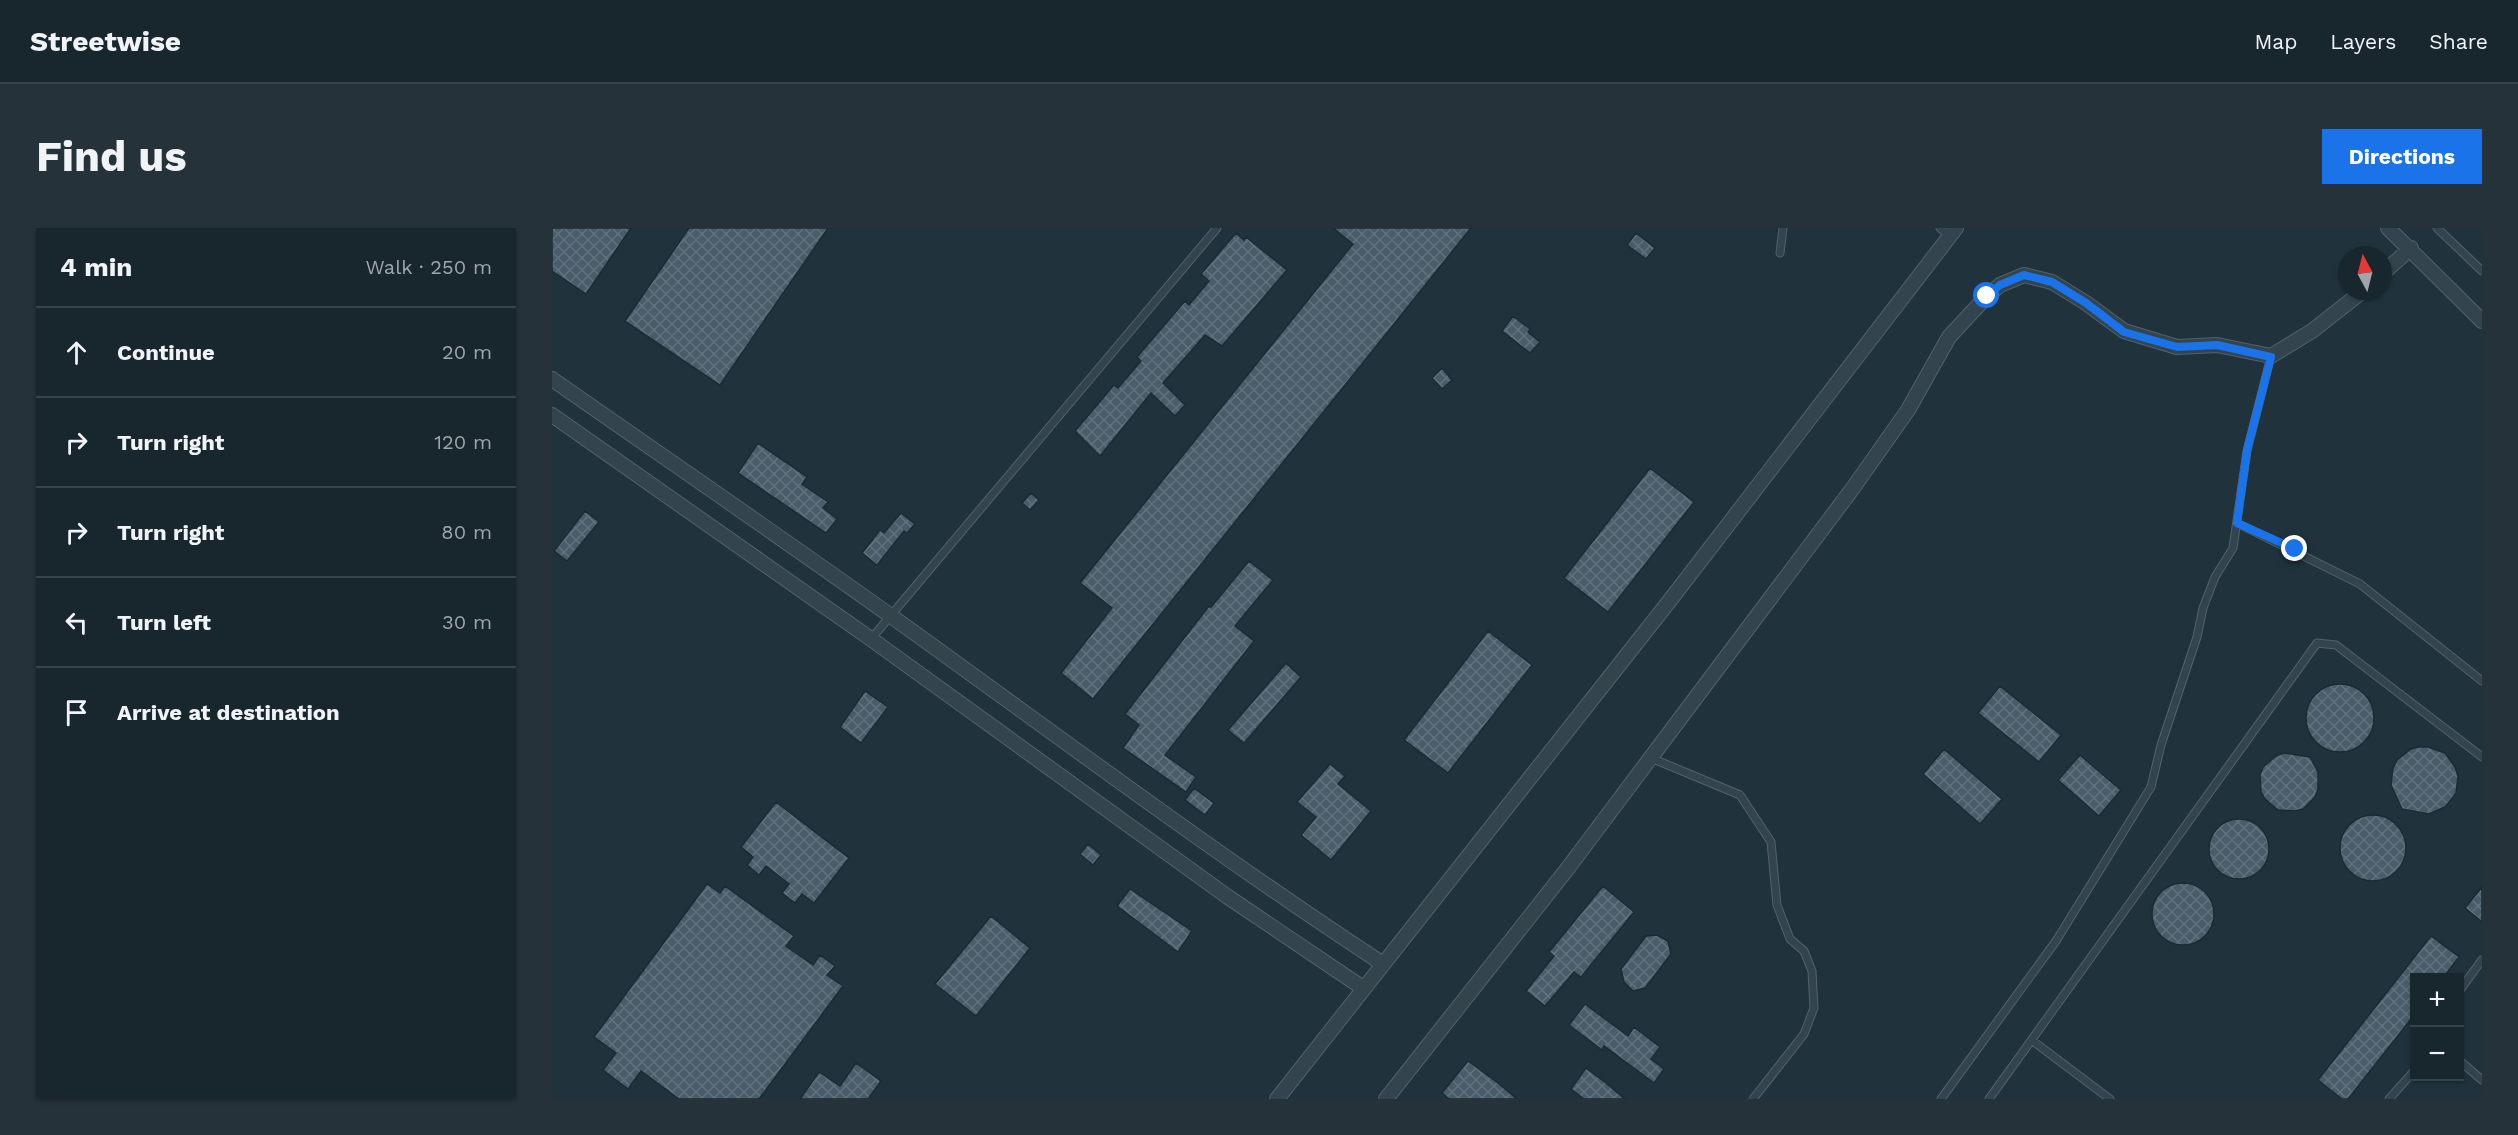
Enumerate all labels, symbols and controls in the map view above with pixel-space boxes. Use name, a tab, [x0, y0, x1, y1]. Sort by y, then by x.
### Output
text: Streetwise	[30, 25, 181, 58]
text: Map	[2254, 29, 2297, 54]
text: Layers	[2330, 29, 2396, 54]
text: Share	[2429, 29, 2488, 54]
button: Directions	[2322, 129, 2482, 184]
text: Find us	[36, 132, 187, 181]
north arrow	[2338, 246, 2392, 300]
text: 4 min	[60, 252, 132, 282]
text: Walk · 250 m	[365, 255, 492, 279]
route start	[1973, 282, 1999, 308]
icon: ahead	[60, 336, 93, 369]
text: Continue	[117, 340, 215, 365]
text: 20 m	[442, 340, 492, 364]
icon: right	[60, 426, 93, 459]
text: Turn right	[117, 430, 224, 455]
text: 120 m	[434, 430, 492, 454]
icon: right	[60, 516, 93, 549]
text: Turn right	[117, 520, 224, 545]
text: 80 m	[441, 520, 492, 544]
route end	[2281, 535, 2307, 561]
icon: left	[60, 606, 93, 639]
text: Turn left	[117, 610, 211, 635]
text: 30 m	[442, 610, 492, 634]
icon: arrive	[60, 696, 93, 729]
text: Arrive at destination	[117, 700, 340, 725]
map controls	[2410, 973, 2464, 1081]
button: +	[2410, 973, 2464, 1027]
button: −	[2410, 1027, 2464, 1081]

